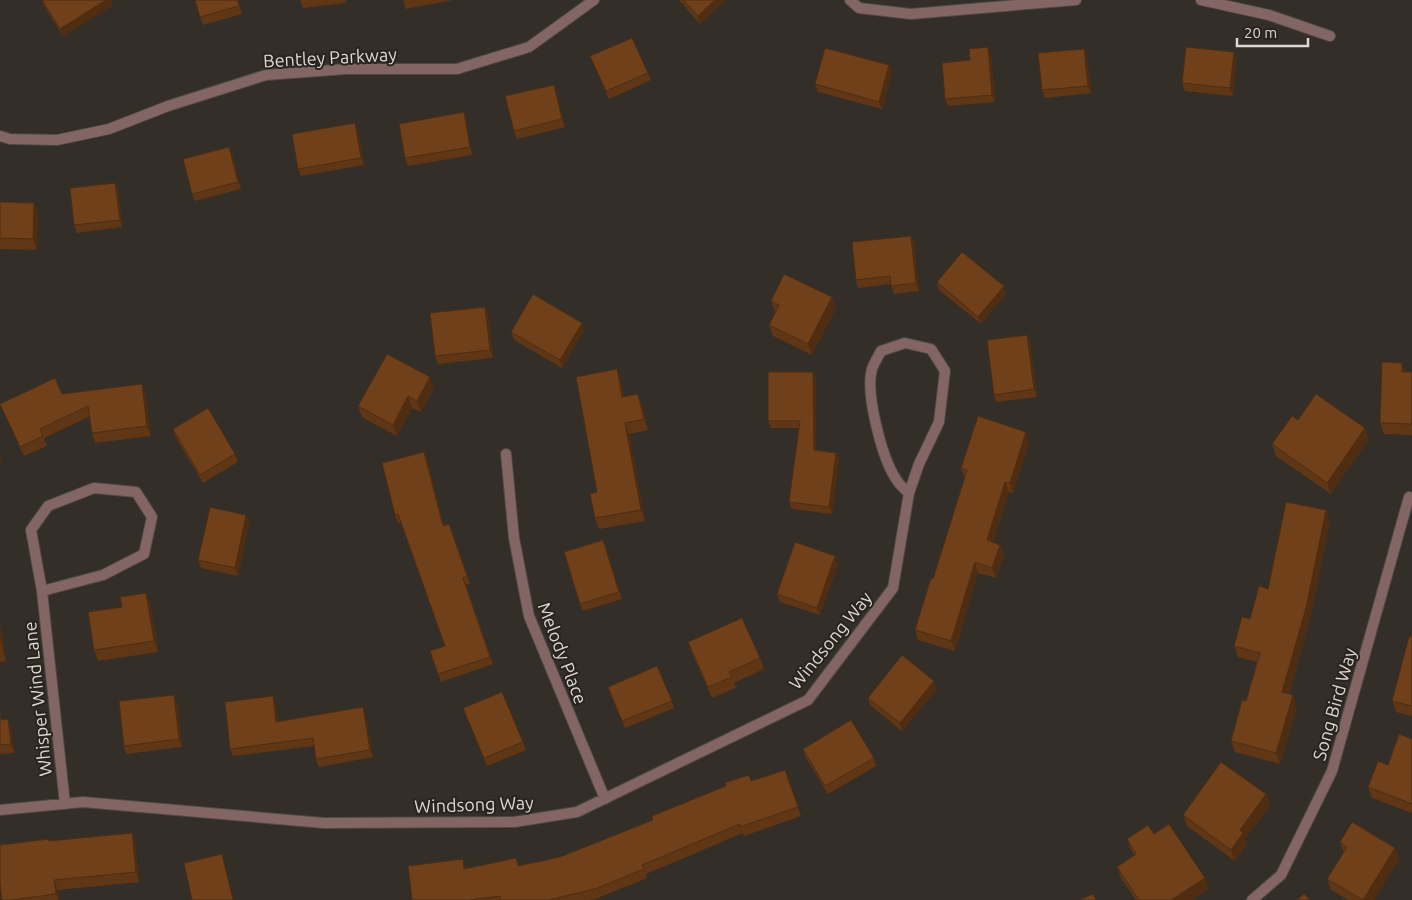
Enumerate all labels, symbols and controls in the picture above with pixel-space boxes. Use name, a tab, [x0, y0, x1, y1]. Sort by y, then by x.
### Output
scale bar	[1237, 15, 1308, 47]
text: 20 m	[1244, 24, 1277, 41]
street label: Bentley Parkway	[263, 43, 398, 70]
street label: Windsong Way	[785, 587, 876, 693]
street label: Melody Place	[534, 599, 592, 707]
street label: Whisper Wind Lane	[19, 621, 55, 777]
street label: Song Bird Way	[1308, 645, 1360, 763]
street label: Windsong Way	[414, 792, 534, 816]

